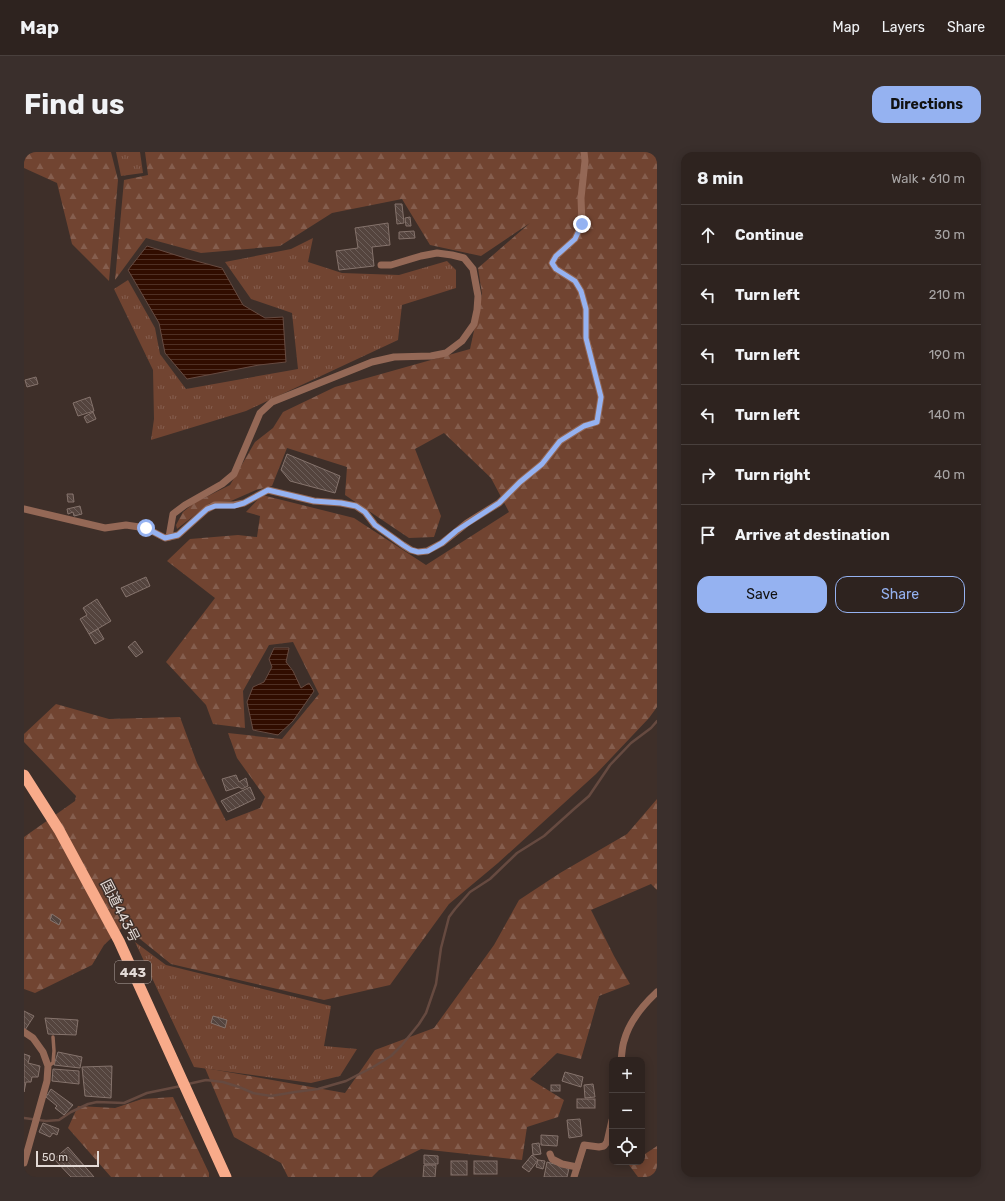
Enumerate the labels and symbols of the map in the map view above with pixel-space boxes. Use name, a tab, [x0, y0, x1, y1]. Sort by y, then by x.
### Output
route end	[573, 215, 591, 233]
route start	[137, 519, 155, 537]
street label: 国道443号	[97, 877, 143, 945]
road number: 443	[115, 961, 151, 983]
scale bar	[36, 1149, 99, 1168]

